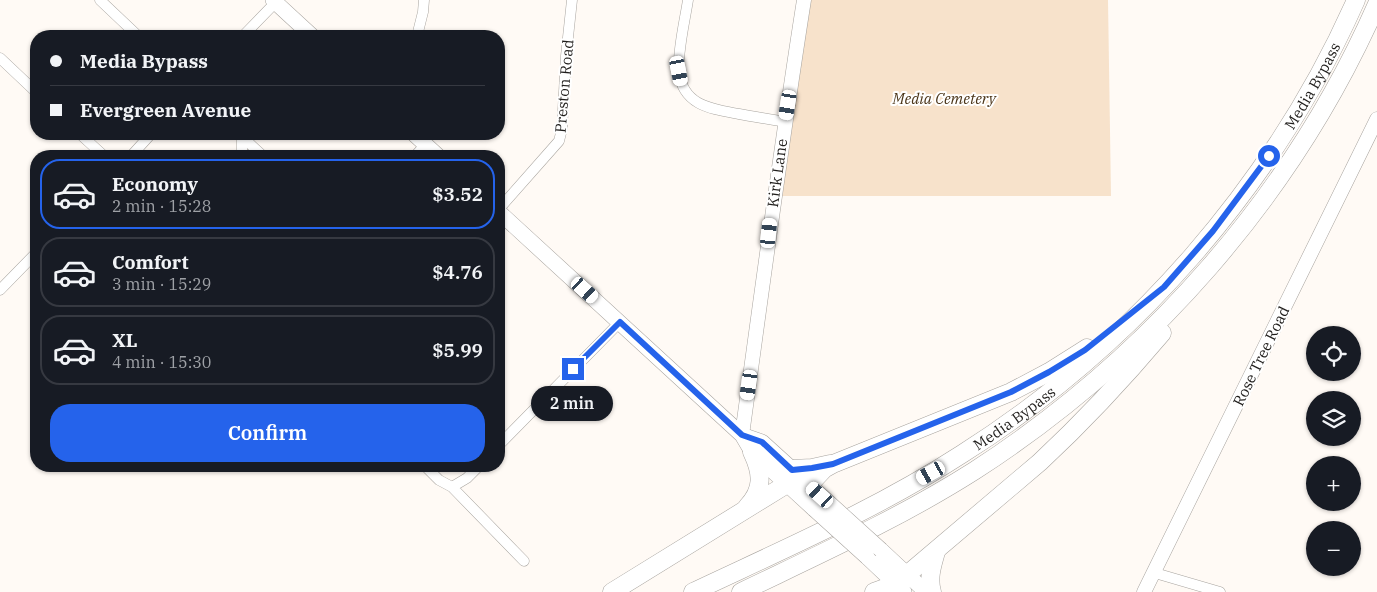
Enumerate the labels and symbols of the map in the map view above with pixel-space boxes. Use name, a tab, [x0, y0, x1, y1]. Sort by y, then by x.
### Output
street label: Preston Road	[550, 38, 578, 134]
street label: Media Bypass	[1280, 39, 1344, 133]
car	[668, 55, 689, 87]
car	[778, 89, 797, 121]
park label: Media Cemetery	[892, 89, 997, 108]
street label: Kirk Lane	[763, 138, 791, 208]
route start	[1258, 145, 1280, 167]
car	[759, 217, 778, 249]
car	[568, 274, 601, 306]
street label: Rose Tree Road	[1229, 303, 1293, 409]
route end	[562, 358, 584, 380]
car	[739, 369, 758, 401]
street label: Media Bypass	[969, 382, 1059, 454]
callout: 2 min	[532, 386, 614, 422]
car	[914, 459, 947, 487]
car	[803, 479, 836, 511]

